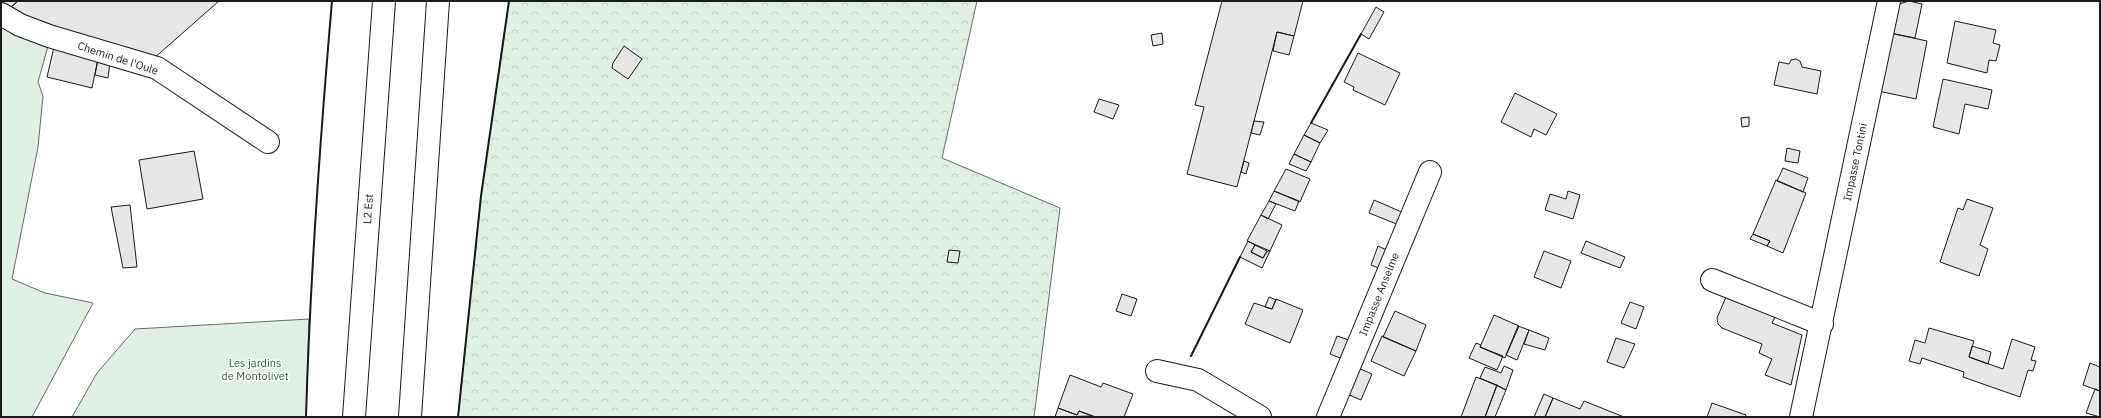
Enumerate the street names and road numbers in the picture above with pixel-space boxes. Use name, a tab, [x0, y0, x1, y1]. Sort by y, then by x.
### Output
street label: Chemin de l'Oule	[76, 38, 160, 78]
street label: Impasse Tontini	[1840, 122, 1870, 202]
street label: L2 Est	[360, 193, 376, 225]
street label: Impasse Anselme	[1356, 250, 1402, 338]

